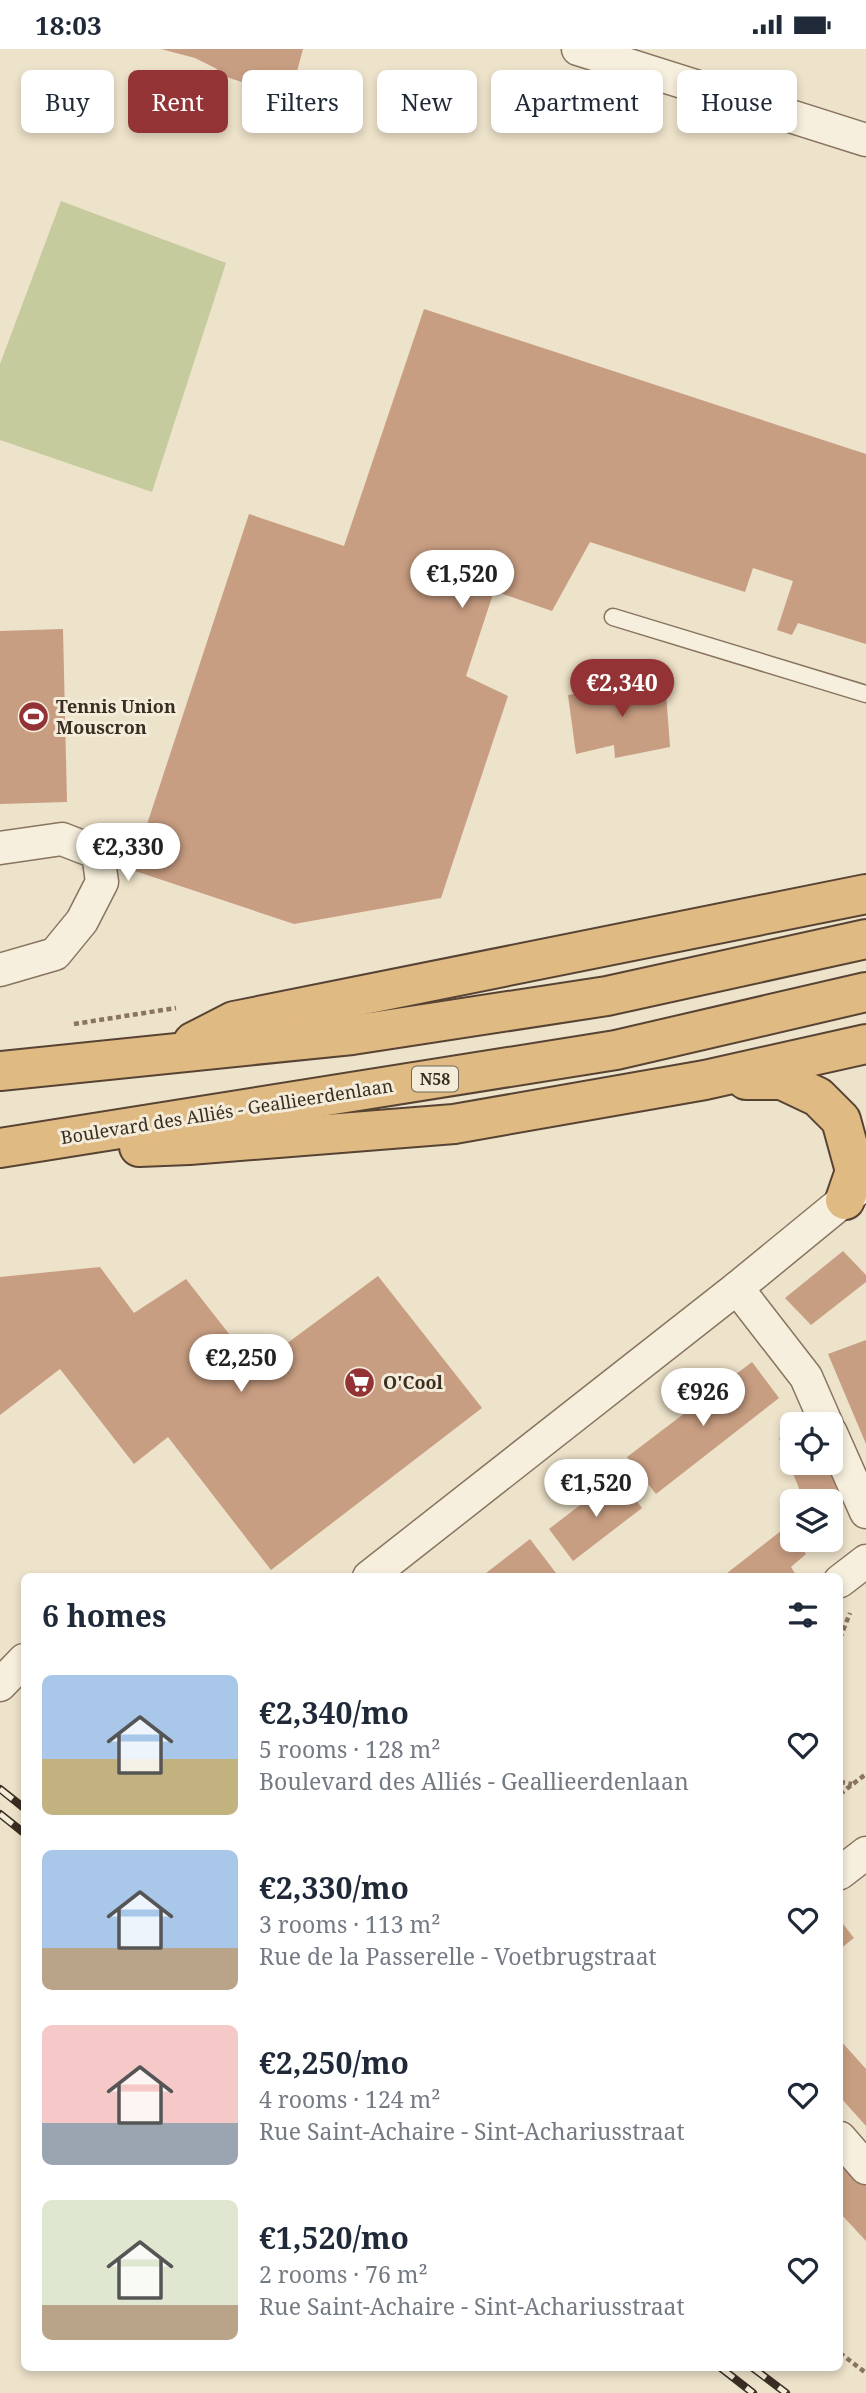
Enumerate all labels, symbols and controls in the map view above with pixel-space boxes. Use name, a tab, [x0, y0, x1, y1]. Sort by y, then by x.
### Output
text: 18:03	[35, 7, 102, 43]
chip: Buy	[21, 70, 114, 133]
chip: Rent	[128, 70, 228, 133]
chip: Filters	[242, 70, 363, 133]
chip: New	[377, 70, 477, 133]
chip: Apartment	[491, 70, 663, 133]
chip: House	[677, 70, 797, 133]
pin: €1,520	[405, 551, 519, 610]
text: €1,520	[426, 557, 498, 589]
pin: €2,340	[565, 659, 679, 719]
text: €2,340	[586, 666, 658, 698]
place label: Tennis Union Mouscron	[56, 694, 176, 739]
sports icon: Tennis Union Mouscron	[16, 700, 50, 734]
pin: €2,330	[71, 823, 185, 883]
text: €2,330	[92, 830, 164, 862]
road number: N58	[412, 1067, 458, 1091]
street label: Boulevard des Alliés - Geallieerdenlaan	[59, 1073, 395, 1149]
pin: €2,250	[184, 1335, 298, 1394]
text: €2,250	[205, 1341, 277, 1373]
supermarket icon: O'Cool	[343, 1366, 377, 1400]
pin: €926	[662, 1369, 744, 1428]
place label: O'Cool	[383, 1370, 444, 1394]
text: €926	[677, 1375, 729, 1407]
map controls	[780, 1412, 843, 1552]
button: locate	[780, 1412, 843, 1475]
pin: €1,520	[539, 1459, 653, 1519]
text: €1,520	[560, 1466, 632, 1498]
button: layers	[780, 1489, 843, 1552]
text: 6 homes	[42, 1595, 166, 1636]
icon: filters	[784, 1596, 822, 1634]
text: €2,340/mo	[259, 1692, 409, 1733]
icon: home	[98, 1703, 182, 1787]
icon: heart	[784, 1726, 822, 1764]
text: 5 rooms · 128 m²	[259, 1733, 441, 1765]
text: Boulevard des Alliés - Geallieerdenlaan	[259, 1765, 689, 1797]
text: €2,330/mo	[259, 1867, 409, 1908]
icon: home	[98, 1878, 182, 1962]
icon: heart	[784, 1901, 822, 1939]
text: 3 rooms · 113 m²	[259, 1908, 441, 1940]
text: Rue de la Passerelle - Voetbrugstraat	[259, 1940, 657, 1972]
text: €2,250/mo	[259, 2042, 409, 2083]
icon: home	[98, 2053, 182, 2137]
icon: heart	[784, 2076, 822, 2114]
text: 4 rooms · 124 m²	[259, 2083, 441, 2115]
text: Rue Saint-Achaire - Sint-Achariusstraat	[259, 2115, 685, 2147]
text: €1,520/mo	[259, 2217, 409, 2258]
icon: home	[98, 2228, 182, 2312]
icon: heart	[784, 2251, 822, 2289]
text: 2 rooms · 76 m²	[259, 2258, 428, 2290]
text: Rue Saint-Achaire - Sint-Achariusstraat	[259, 2290, 685, 2322]

